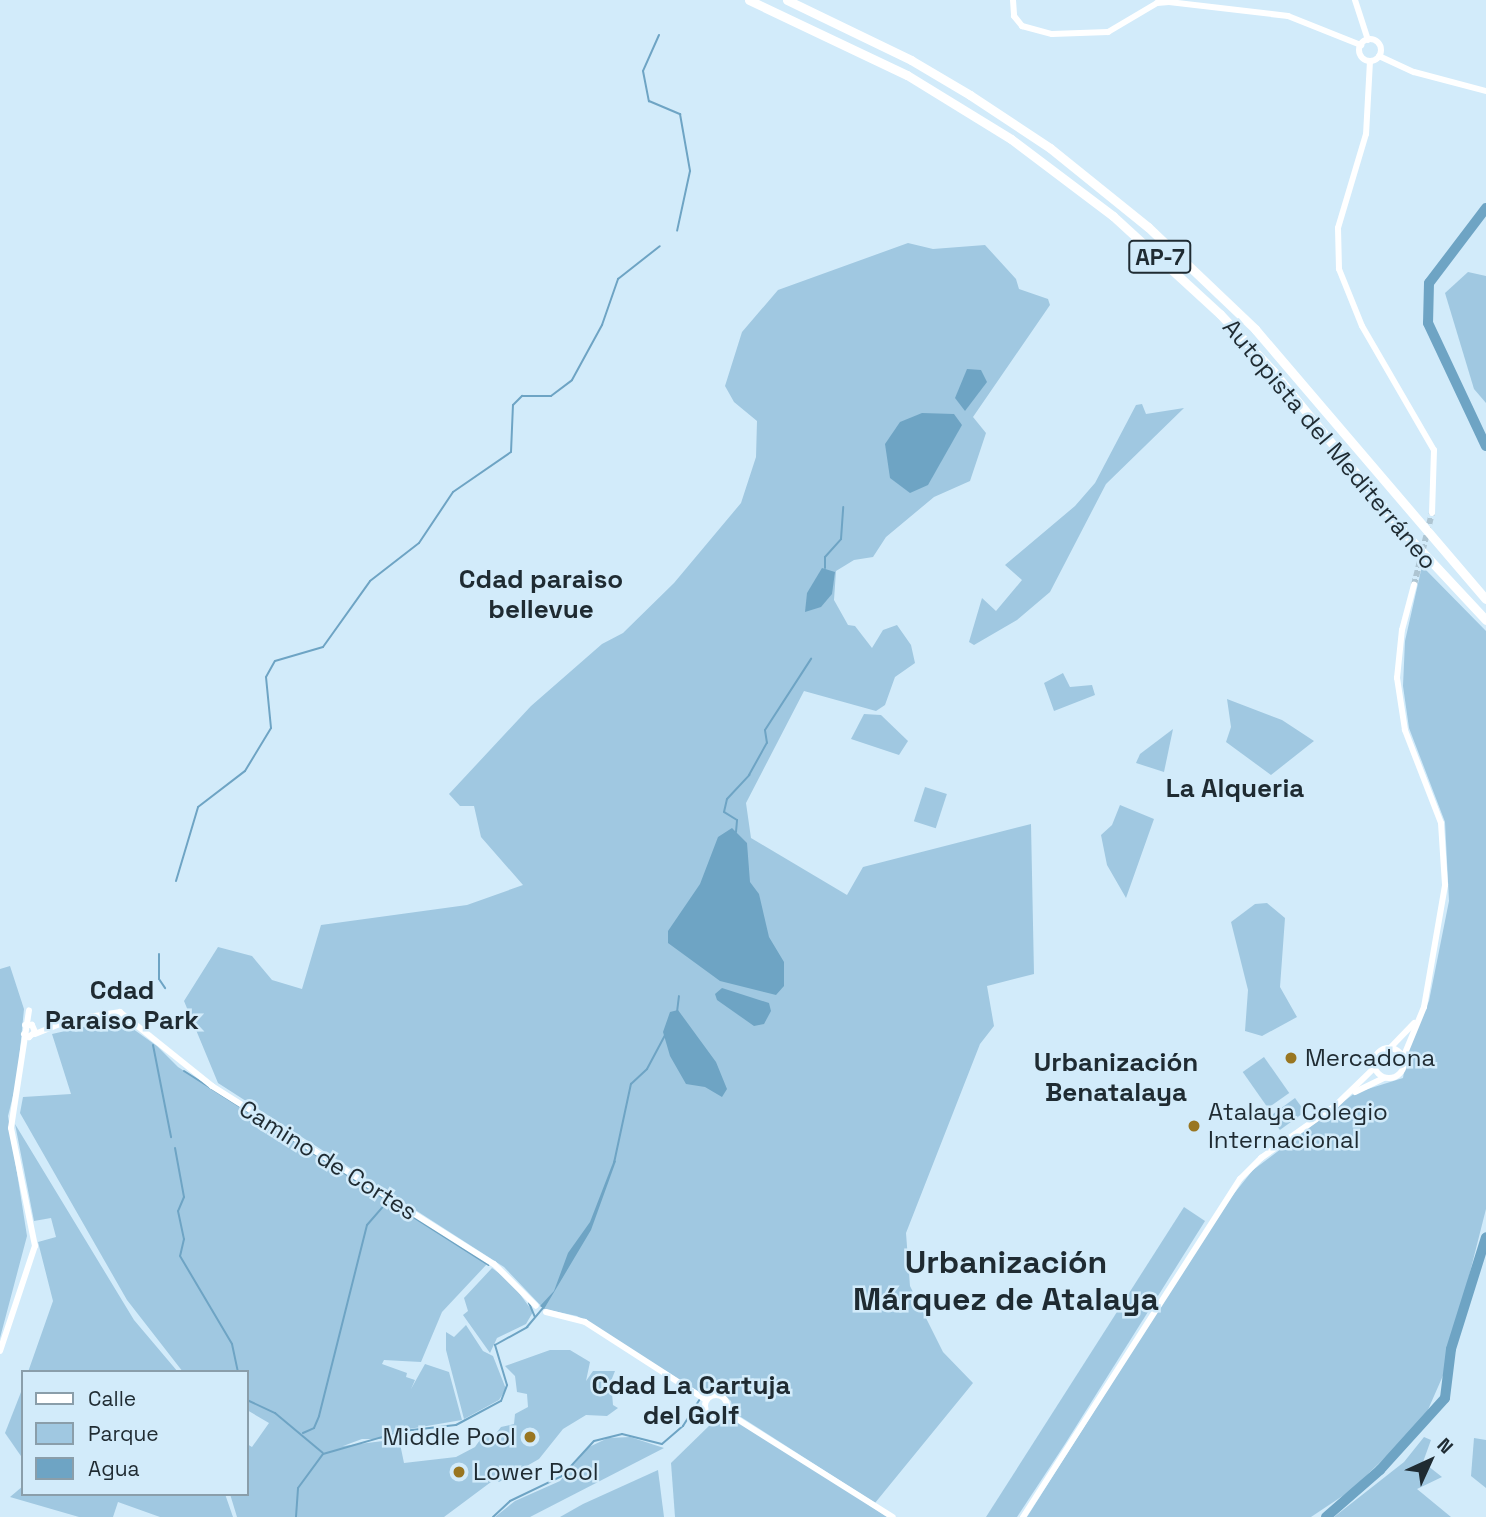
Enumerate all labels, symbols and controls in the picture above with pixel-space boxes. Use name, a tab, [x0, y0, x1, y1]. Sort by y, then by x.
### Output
road number: AP-7	[1127, 238, 1193, 276]
street label: Autopista del Mediterráneo	[1217, 313, 1443, 575]
district label: Cdad paraiso bellevue	[459, 564, 623, 626]
district label: La Alqueria	[1166, 773, 1304, 805]
district label: Cdad Paraiso Park	[45, 975, 199, 1036]
place label: Mercadona	[1305, 1044, 1435, 1072]
district label: Urbanización Benatalaya	[1034, 1047, 1198, 1108]
marker: Mercadona	[1283, 1050, 1299, 1066]
street label: Camino de Cortes	[234, 1094, 422, 1226]
place label: Atalaya Colegio Internacional	[1208, 1098, 1388, 1154]
marker: Atalaya Colegio Internacional	[1186, 1118, 1202, 1134]
district label: Urbanización Márquez de Atalaya	[853, 1244, 1159, 1319]
legend	[21, 1370, 248, 1496]
district label: Cdad La Cartuja del Golf	[592, 1370, 790, 1432]
text: Calle	[88, 1385, 136, 1412]
text: Parque	[88, 1420, 159, 1447]
place label: Middle Pool	[383, 1423, 516, 1451]
north arrow	[1395, 1426, 1465, 1496]
marker: Middle Pool	[522, 1429, 538, 1445]
text: N	[1432, 1432, 1459, 1459]
text: Agua	[88, 1455, 140, 1482]
place label: Lower Pool	[473, 1458, 599, 1486]
marker: Lower Pool	[451, 1464, 467, 1480]

